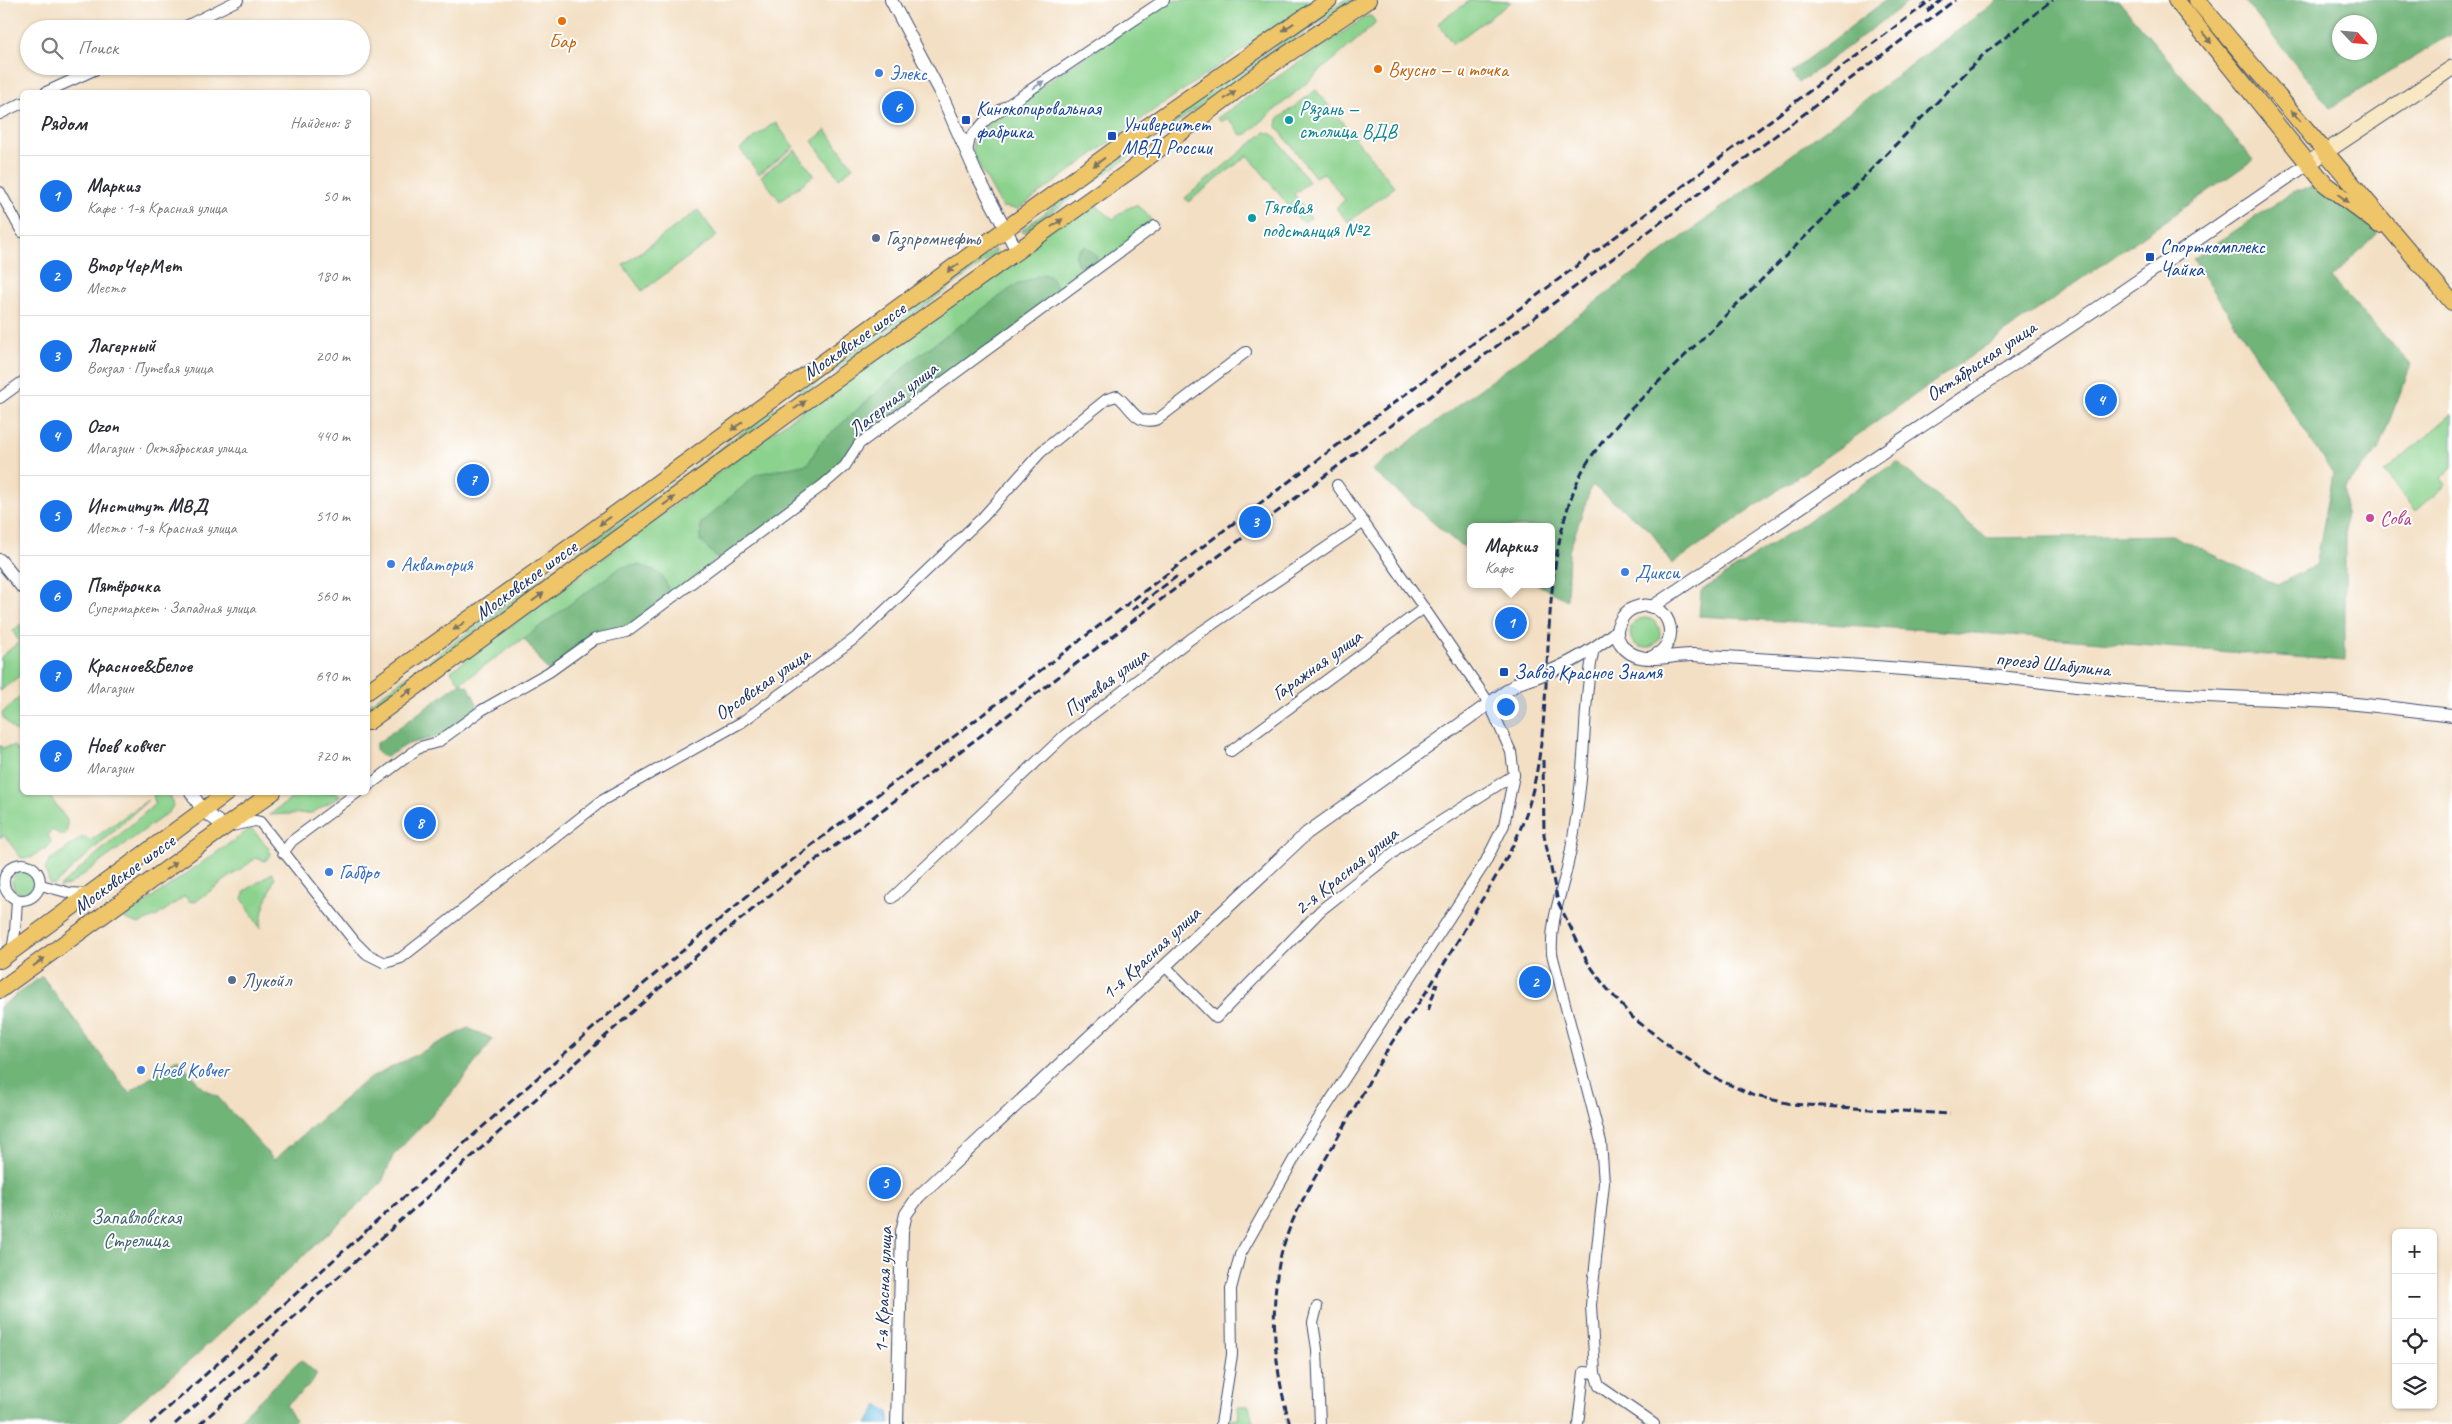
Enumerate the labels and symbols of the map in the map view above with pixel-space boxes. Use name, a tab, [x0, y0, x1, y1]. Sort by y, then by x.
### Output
marker: Бар	[556, 15, 568, 27]
north arrow	[2332, 15, 2377, 60]
one-way arrow	[1282, 22, 1295, 32]
place label: Бар	[549, 29, 577, 54]
one-way arrow	[2201, 31, 2212, 44]
place label: Вкусно — и точка	[1388, 57, 1510, 82]
place label: Элекс	[889, 61, 928, 86]
marker: Вкусно — и точка	[1372, 63, 1384, 75]
marker: Элекс	[873, 67, 885, 79]
one-way arrow	[1031, 80, 1044, 90]
pin: 6	[882, 88, 914, 126]
one-way arrow	[1223, 90, 1237, 100]
place label: Кинокопировальная фабрика	[976, 96, 1102, 144]
place label: Рязань — столица ВДВ	[1299, 96, 1398, 144]
one-way arrow	[2290, 110, 2301, 123]
place label: Университет МВД России	[1122, 112, 1214, 160]
marker: Кинокопировальная фабрика	[960, 114, 972, 126]
marker: Рязань — столица ВДВ	[1283, 114, 1295, 126]
marker: Университет МВД России	[1106, 130, 1118, 142]
one-way arrow	[1092, 156, 1105, 166]
one-way arrow	[2336, 192, 2349, 203]
place label: Тяговая подстанция №2	[1262, 195, 1372, 243]
marker: Тяговая подстанция №2	[1246, 212, 1258, 224]
one-way arrow	[1050, 218, 1064, 228]
place label: Газпромнефть	[886, 226, 982, 252]
marker: Газпромнефть	[870, 232, 882, 244]
place label: Спорткомплекс Чайка	[2160, 234, 2266, 282]
marker: Спорткомплекс Чайка	[2144, 251, 2156, 263]
one-way arrow	[946, 263, 960, 273]
street label: Московское шоссе	[798, 295, 912, 386]
street label: Октябрьская улица	[1921, 314, 2042, 407]
street label: Лагерная улица	[843, 356, 944, 442]
pin: 4	[2085, 381, 2117, 419]
one-way arrow	[793, 400, 807, 410]
one-way arrow	[730, 421, 744, 431]
pin: 7	[457, 461, 489, 499]
one-way arrow	[662, 496, 676, 506]
pin: 3	[1239, 503, 1271, 541]
place label: Сова	[2380, 506, 2412, 531]
marker: Сова	[2364, 512, 2376, 524]
one-way arrow	[598, 516, 612, 526]
street label: Московское шоссе	[470, 534, 583, 625]
place label: Акватория	[401, 552, 473, 577]
marker: Акватория	[385, 558, 397, 570]
place label: Дикси	[1635, 560, 1681, 585]
marker: Дикси	[1619, 566, 1631, 578]
one-way arrow	[531, 592, 545, 602]
pin: 1	[1495, 604, 1527, 642]
one-way arrow	[452, 621, 466, 631]
street label: Гаражная улица	[1267, 623, 1368, 706]
street label: Орсовская улица	[710, 641, 816, 726]
street label: Путевая улица	[1059, 641, 1154, 722]
street label: проезд Шабулина	[1995, 646, 2113, 683]
place label: Завод Красное Знамя	[1514, 660, 1663, 685]
marker: Завод Красное Знамя	[1498, 666, 1510, 678]
one-way arrow	[400, 688, 414, 698]
your location	[1493, 694, 1519, 720]
pin: 8	[404, 804, 436, 842]
street label: 2-я Красная улица	[1289, 821, 1404, 920]
street label: Московское шоссе	[68, 828, 181, 919]
place label: Габбро	[339, 860, 381, 885]
one-way arrow	[164, 861, 178, 871]
marker: Габбро	[323, 866, 335, 878]
street label: 1-я Красная улица	[1096, 900, 1207, 1005]
one-way arrow	[33, 957, 46, 967]
pin: 2	[1519, 963, 1551, 1001]
place label: Лукойл	[242, 968, 293, 993]
marker: Лукойл	[226, 974, 238, 986]
place label: Ноев Ковчег	[151, 1058, 230, 1083]
marker: Ноев Ковчег	[135, 1064, 147, 1076]
pin: 5	[869, 1164, 901, 1202]
park label: Запавловская Стрелица	[91, 1205, 183, 1253]
street label: 1-я Красная улица	[868, 1225, 898, 1354]

